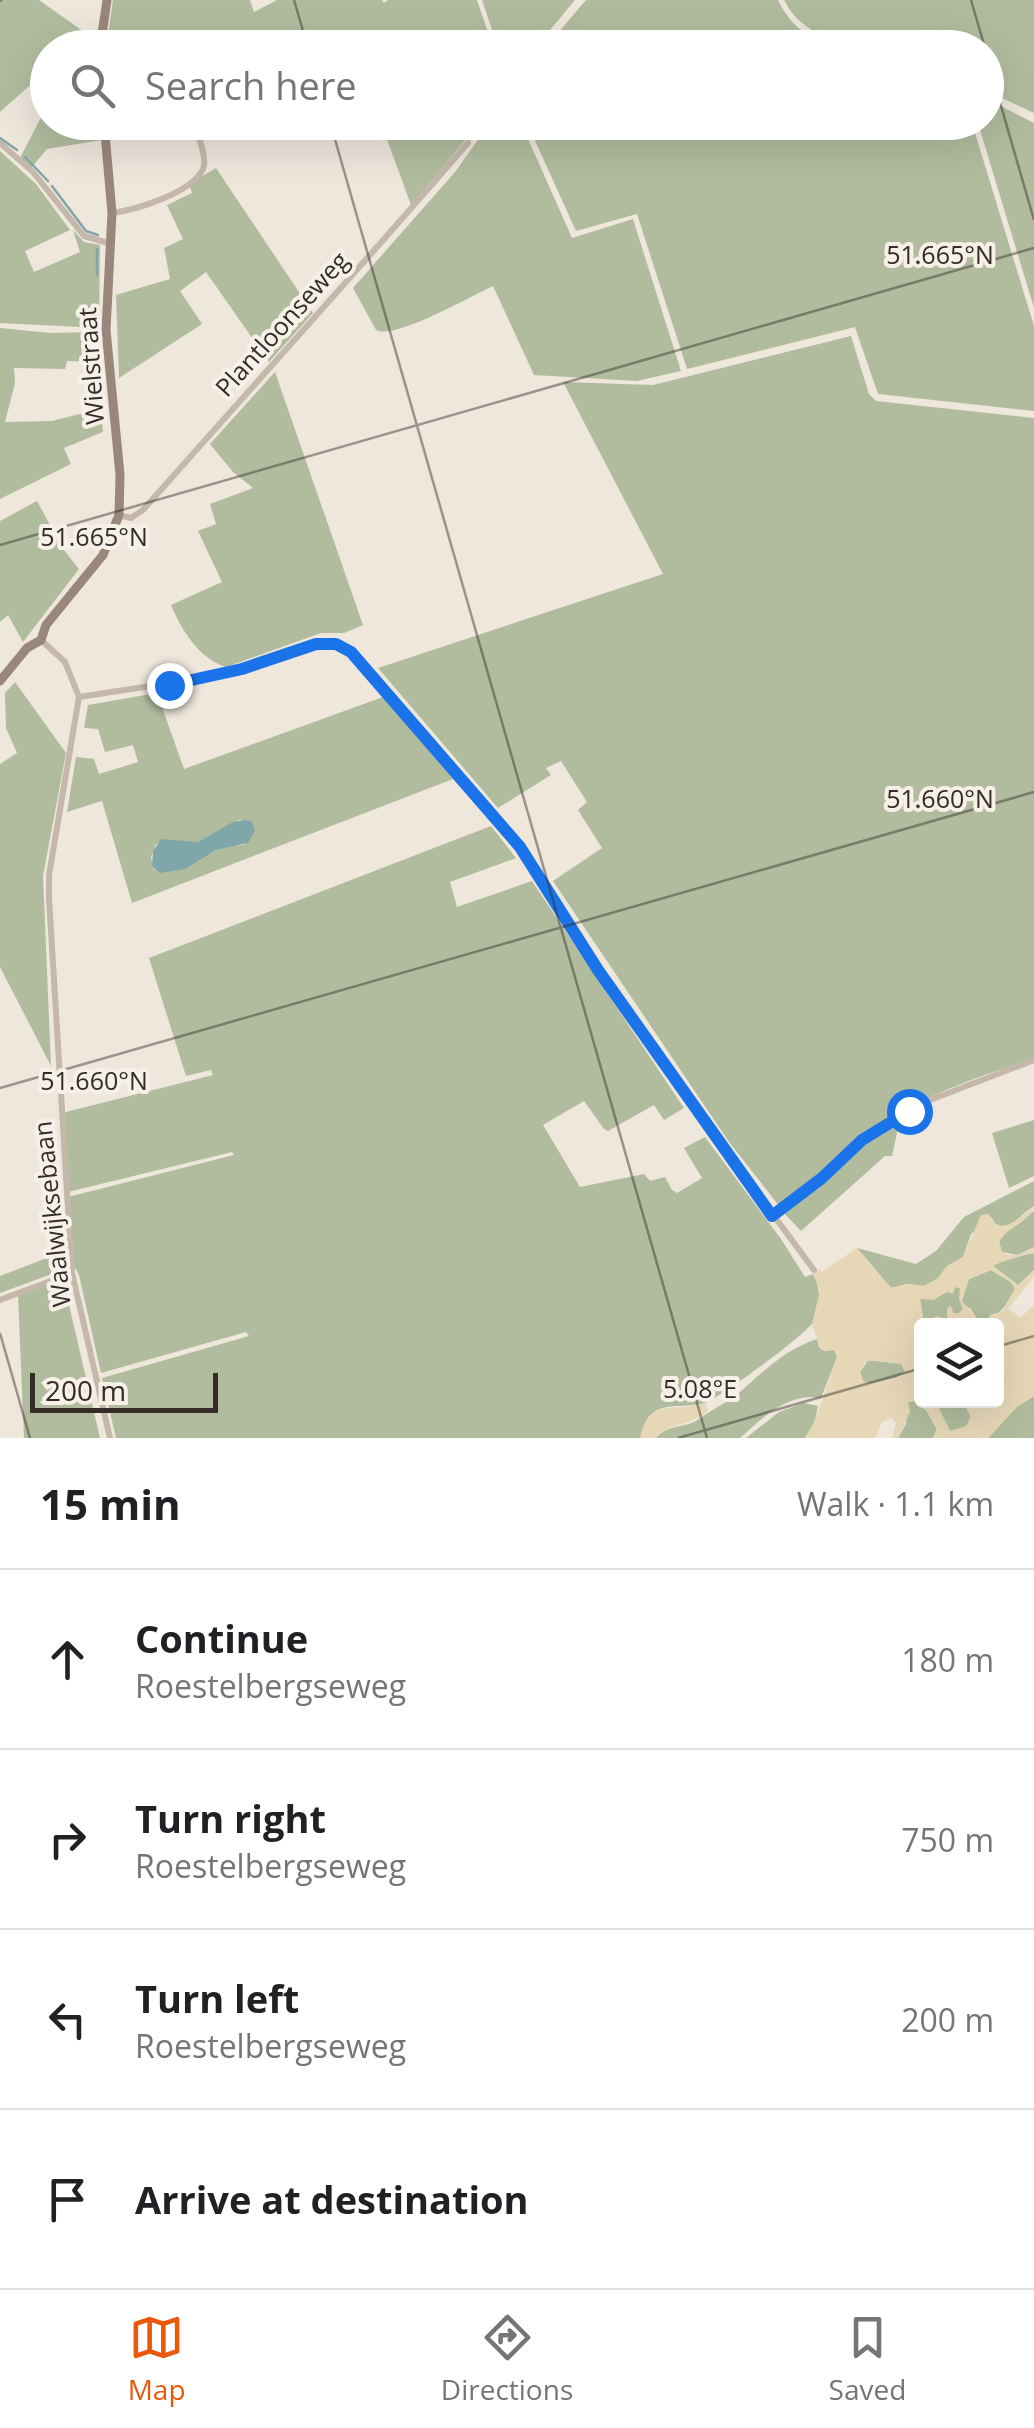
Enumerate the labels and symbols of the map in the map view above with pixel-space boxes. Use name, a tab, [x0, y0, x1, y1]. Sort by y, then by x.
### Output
text: 51.665°N	[886, 237, 994, 271]
street label: Plantloonseweg	[207, 243, 356, 403]
street label: Wielstraat	[69, 306, 111, 426]
text: 51.665°N	[40, 519, 148, 553]
route end	[147, 663, 193, 709]
text: 51.660°N	[886, 781, 994, 815]
text: 51.660°N	[40, 1063, 148, 1097]
route start	[887, 1089, 933, 1135]
street label: Waalwijksebaan	[24, 1120, 78, 1309]
scale bar	[30, 1368, 218, 1412]
text: 5.08°E	[663, 1371, 737, 1405]

